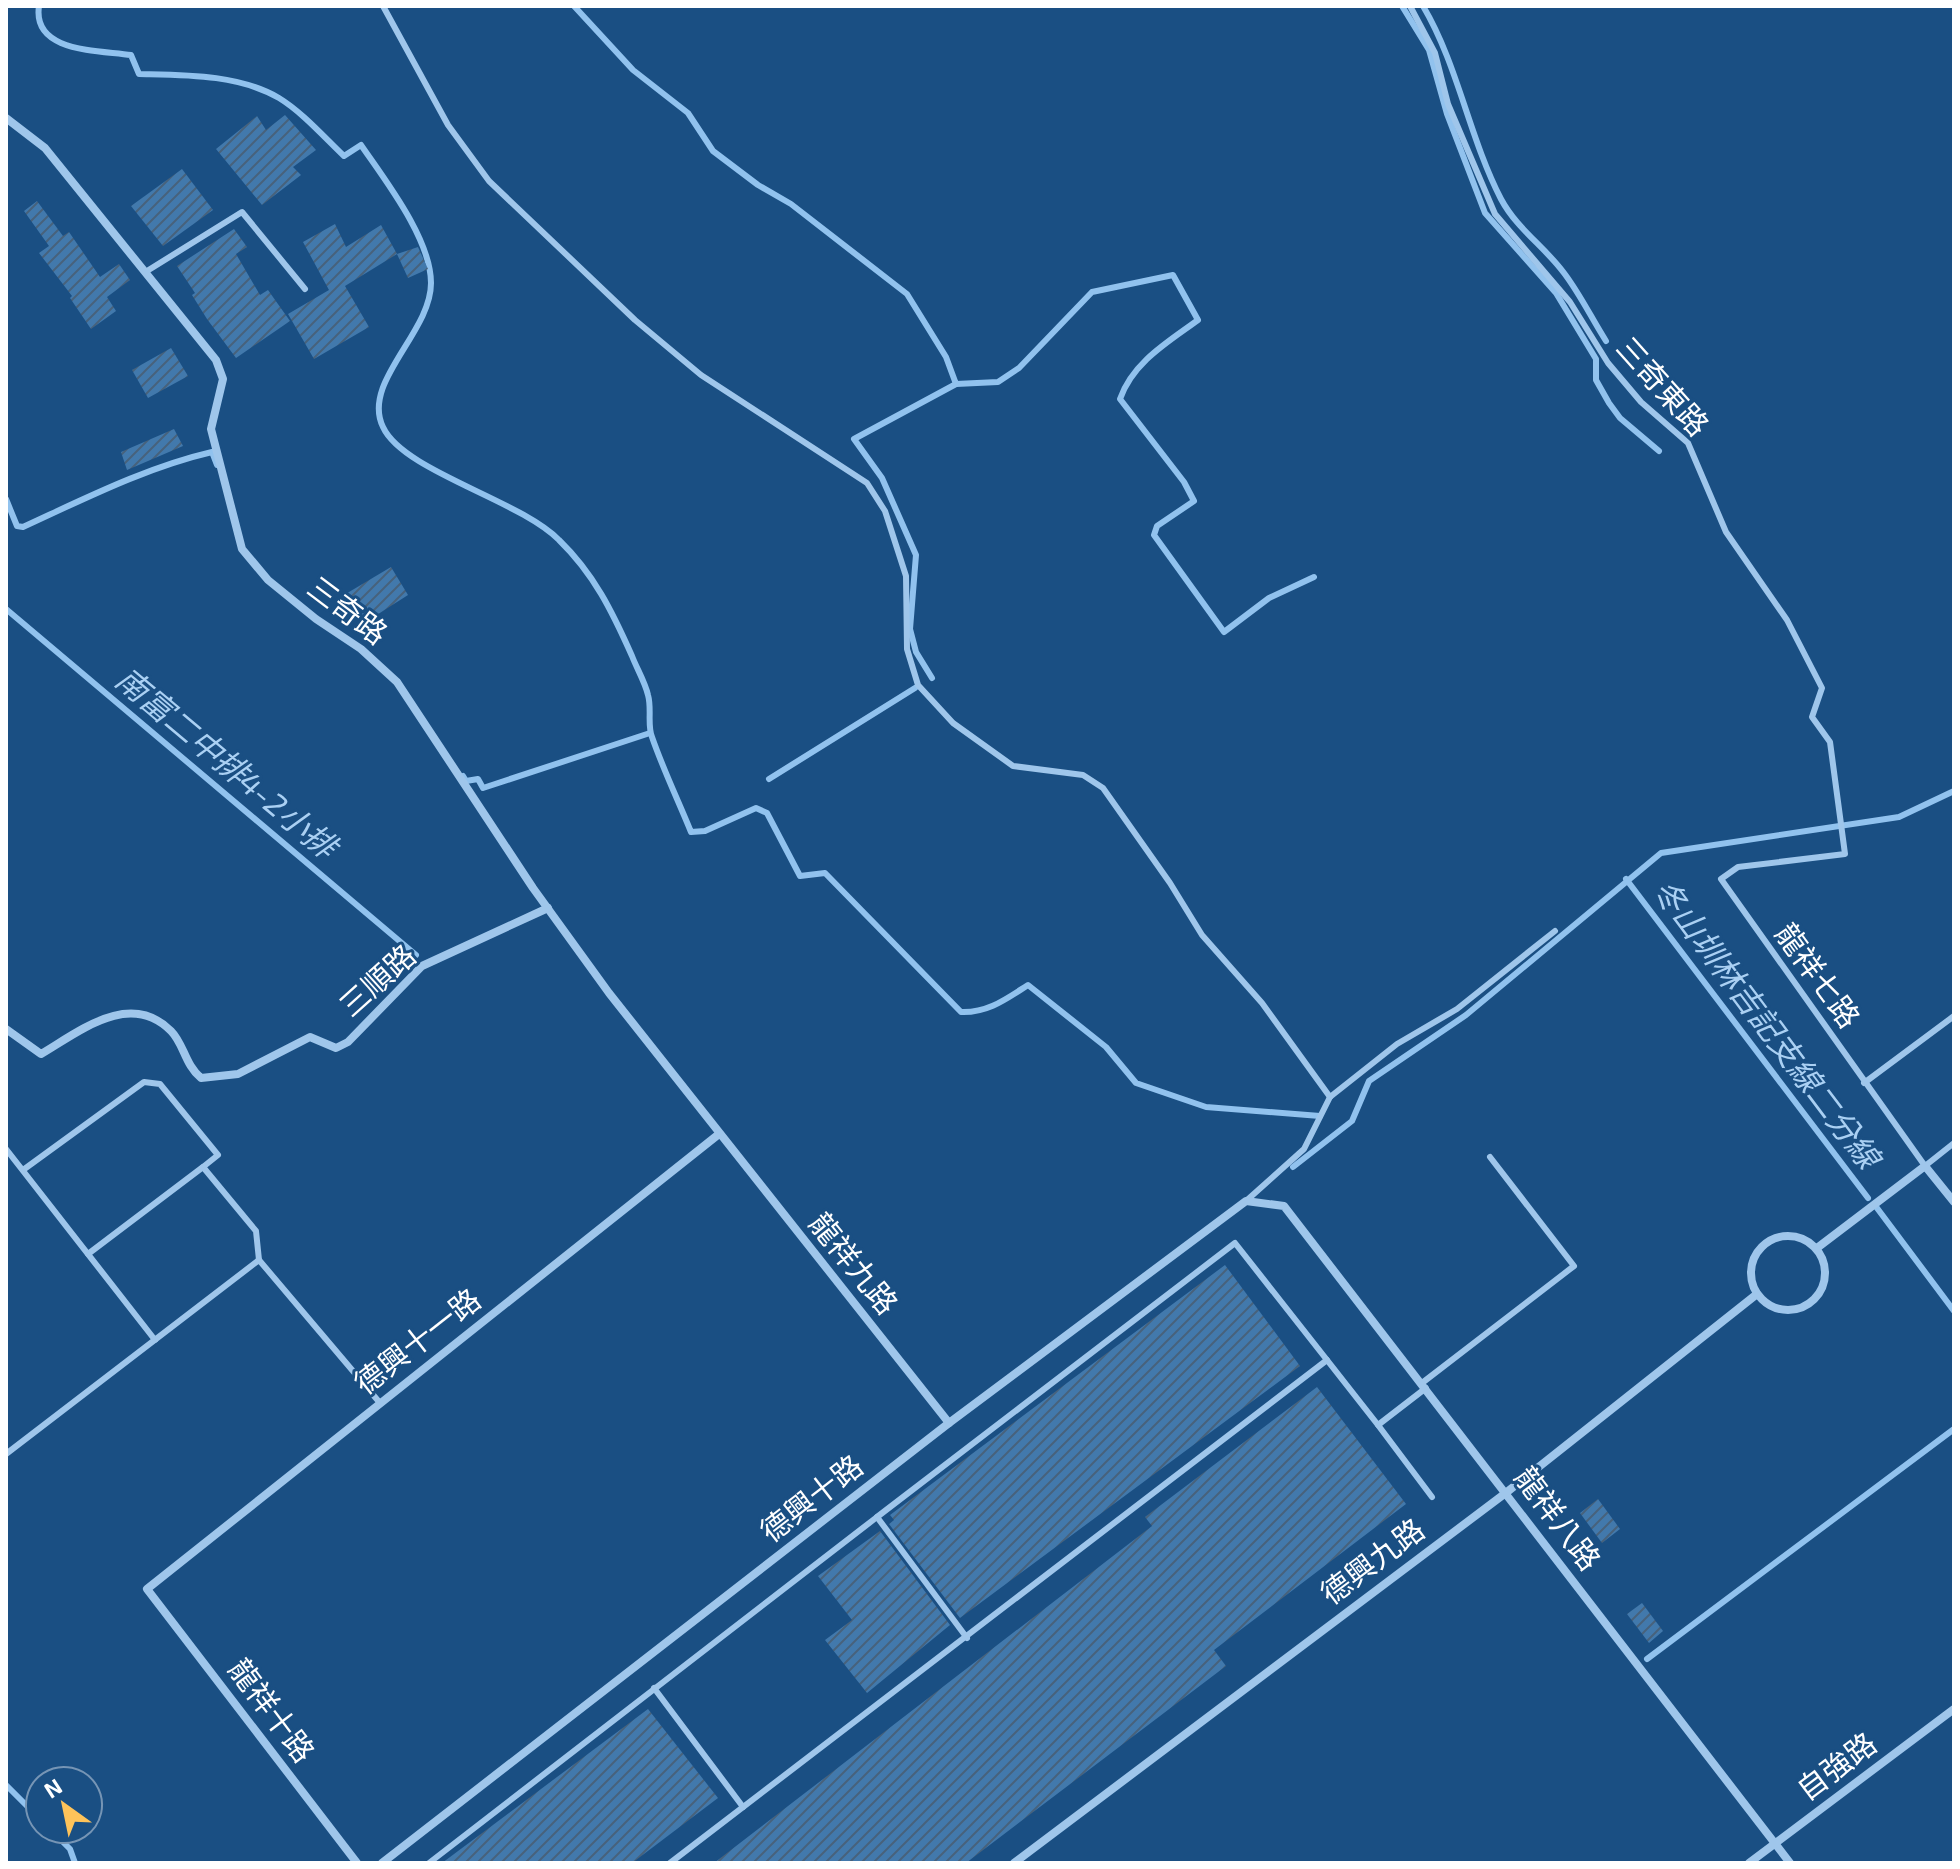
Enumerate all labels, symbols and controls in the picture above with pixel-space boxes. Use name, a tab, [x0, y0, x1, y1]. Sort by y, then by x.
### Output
street label: 三奇東路	[1610, 329, 1717, 442]
street label: 三奇路	[301, 568, 395, 651]
water label: 南富二中排4-2小排	[109, 658, 348, 867]
water label: 冬山圳林吉記支線二分線	[1646, 871, 1890, 1177]
street label: 龍祥七路	[1769, 916, 1868, 1034]
street label: 三順路	[331, 936, 422, 1023]
street label: 龍祥九路	[803, 1205, 906, 1321]
street label: 德興十一路	[347, 1280, 487, 1401]
street label: 德興十路	[752, 1446, 869, 1549]
street label: 龍祥八路	[1508, 1459, 1609, 1577]
street label: 德興九路	[1313, 1510, 1431, 1611]
street label: 龍祥十路	[222, 1651, 323, 1769]
street label: 自強路	[1789, 1724, 1883, 1807]
north arrow	[24, 1765, 104, 1845]
text: N	[39, 1772, 66, 1803]

